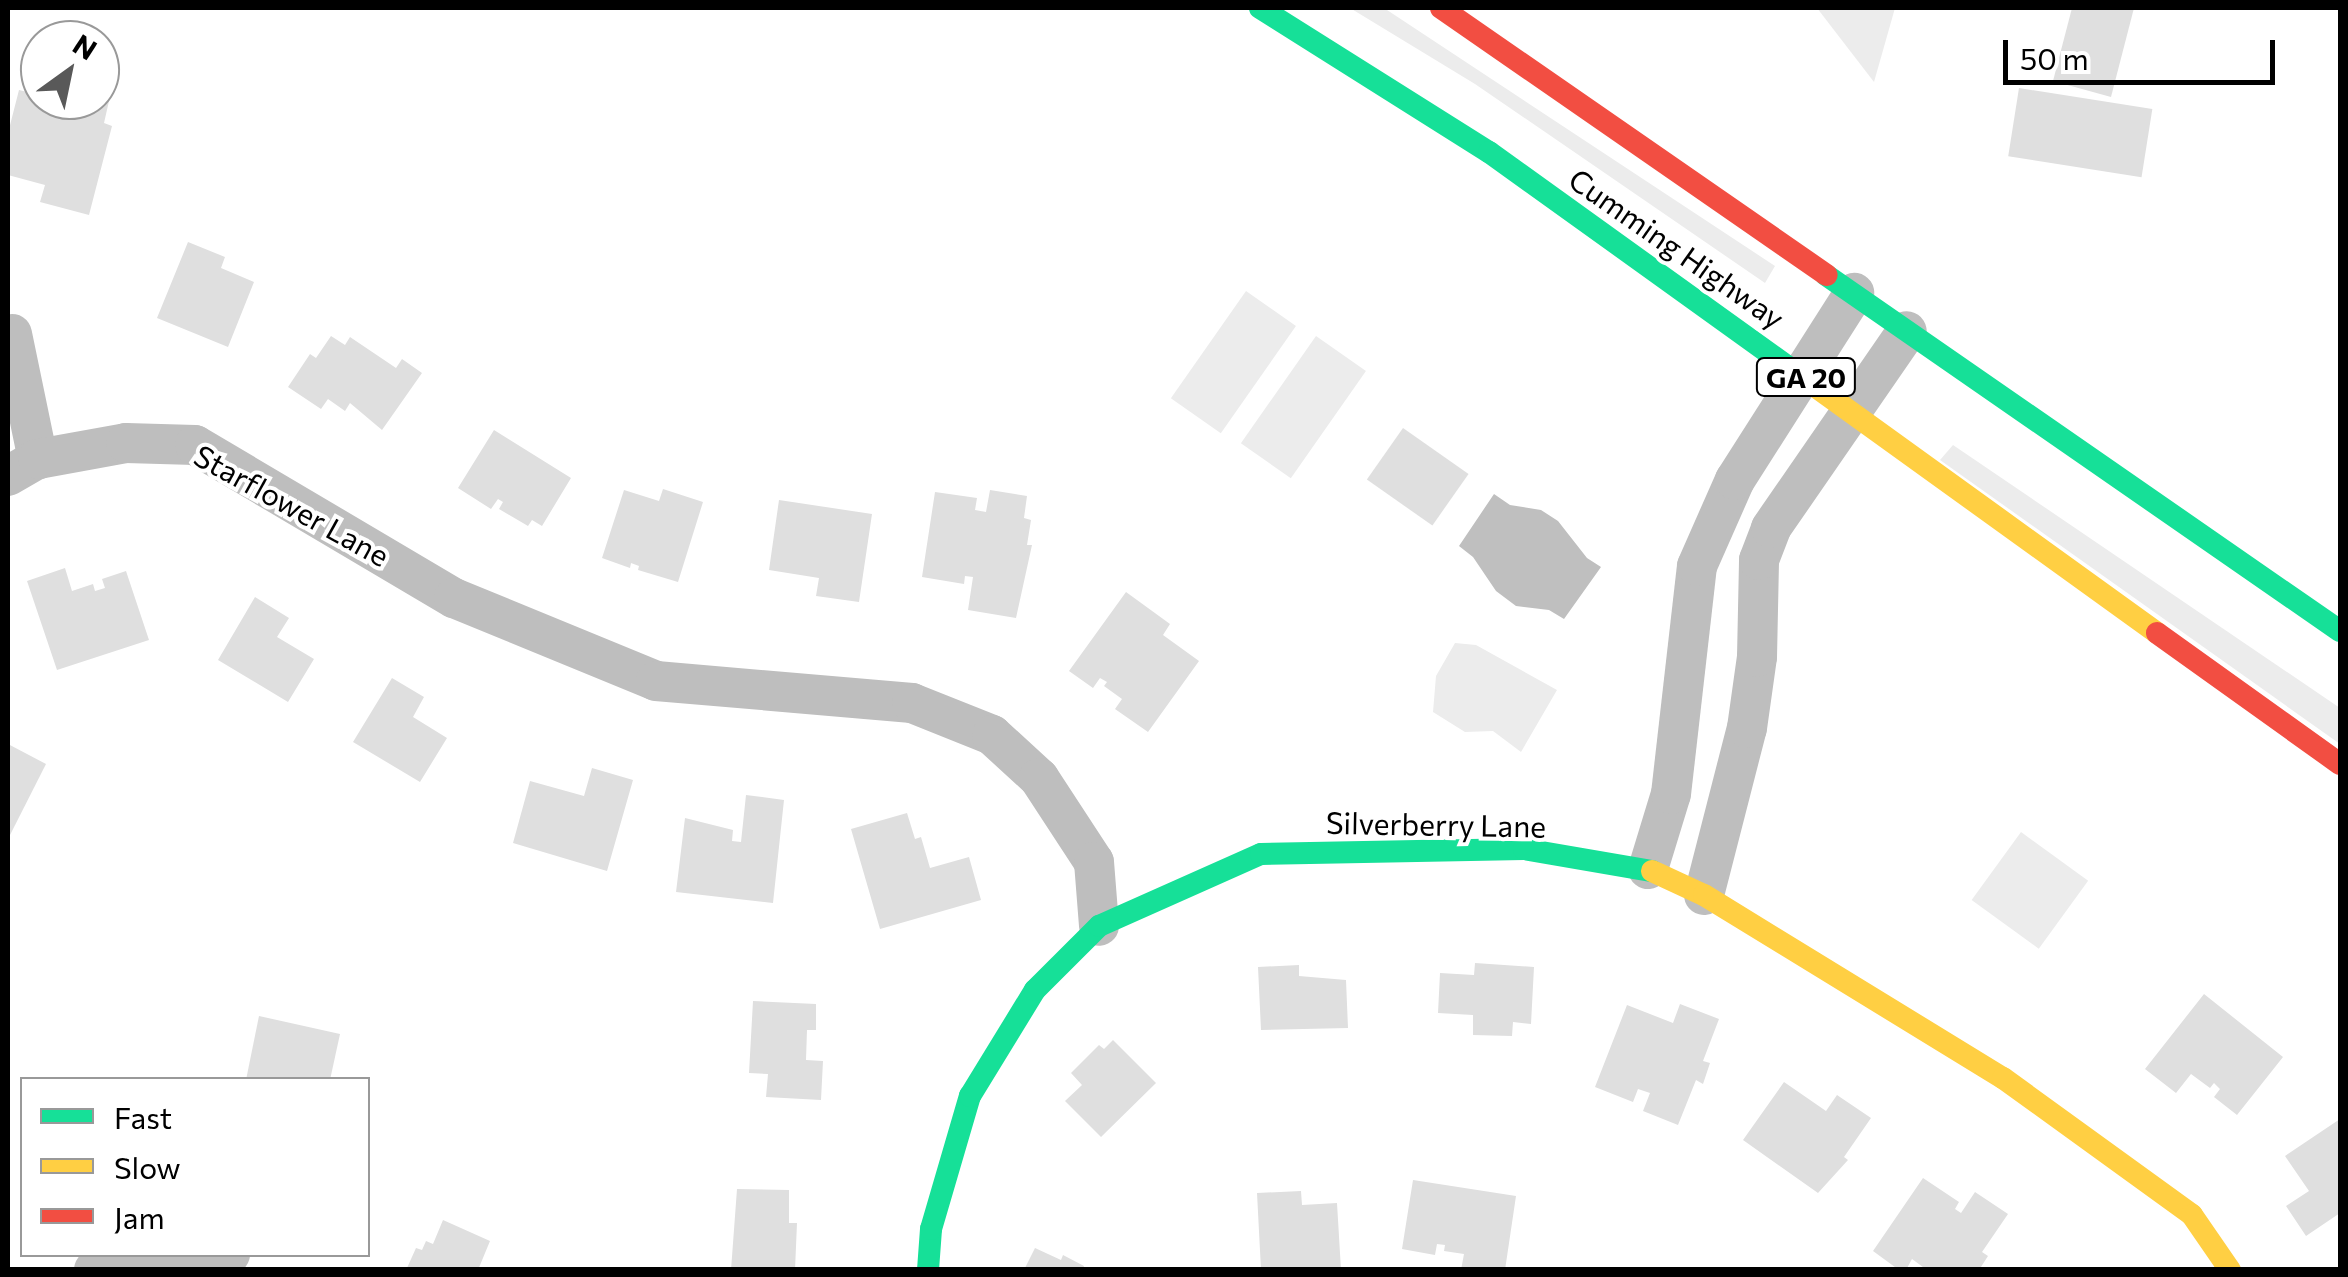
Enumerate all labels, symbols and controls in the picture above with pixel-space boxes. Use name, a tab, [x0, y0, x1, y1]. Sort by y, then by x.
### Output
north arrow	[20, 20, 120, 120]
scale bar	[2008, 20, 2280, 82]
text: N	[67, 27, 103, 66]
text: 50 m	[2020, 39, 2089, 76]
street label: Cumming Highway	[1562, 160, 1792, 336]
road number: GA 20	[1754, 354, 1858, 400]
street label: Starflower Lane	[188, 437, 396, 573]
street label: Silverberry Lane	[1326, 804, 1546, 844]
legend	[20, 1077, 370, 1257]
text: Fast	[114, 1098, 172, 1135]
text: Slow	[114, 1148, 181, 1185]
text: Jam	[114, 1198, 165, 1235]

